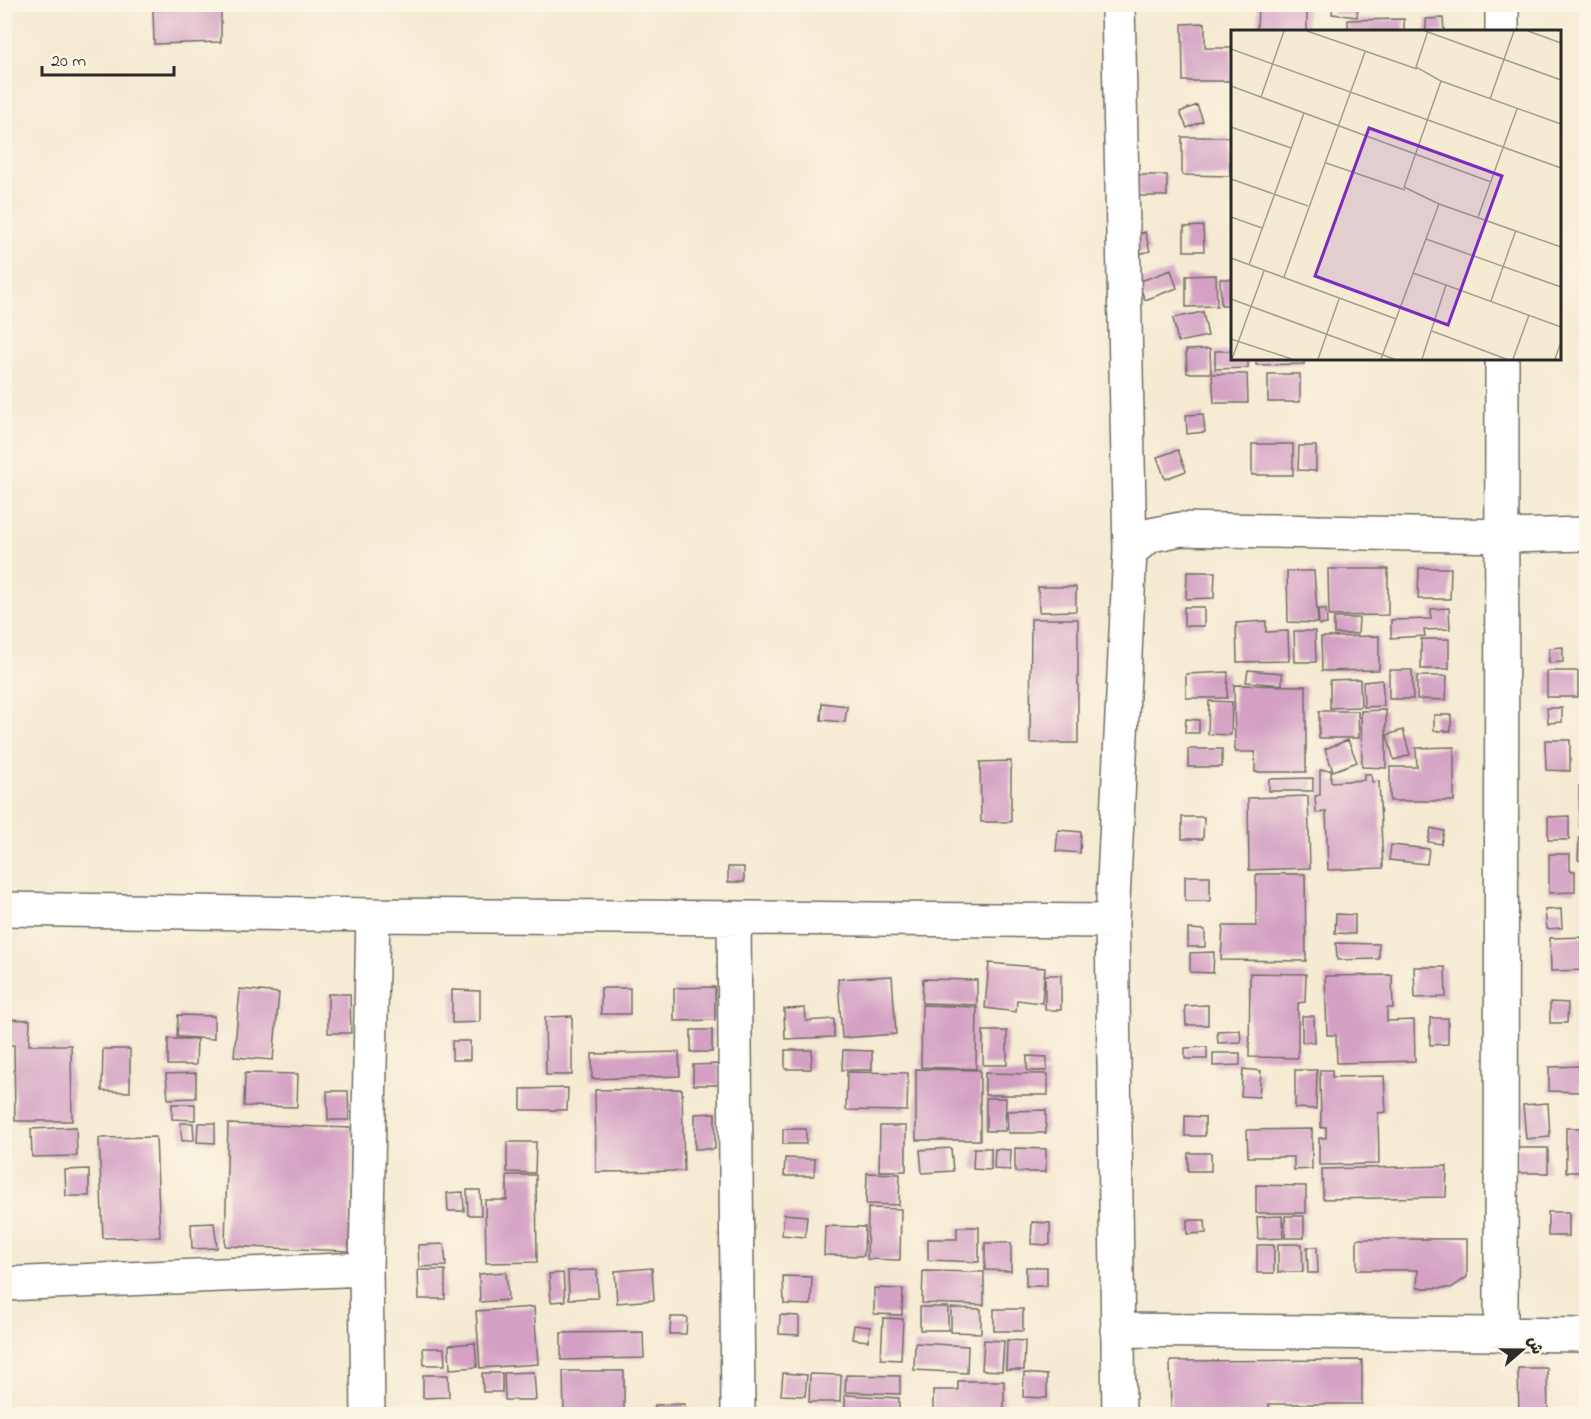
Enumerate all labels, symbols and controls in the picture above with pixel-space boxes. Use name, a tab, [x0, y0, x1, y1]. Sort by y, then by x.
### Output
inset map	[1231, 30, 1561, 360]
scale bar	[42, 39, 174, 77]
text: 20 m	[51, 49, 86, 75]
north arrow	[1492, 1320, 1552, 1380]
text: ش	[1520, 1333, 1549, 1358]

